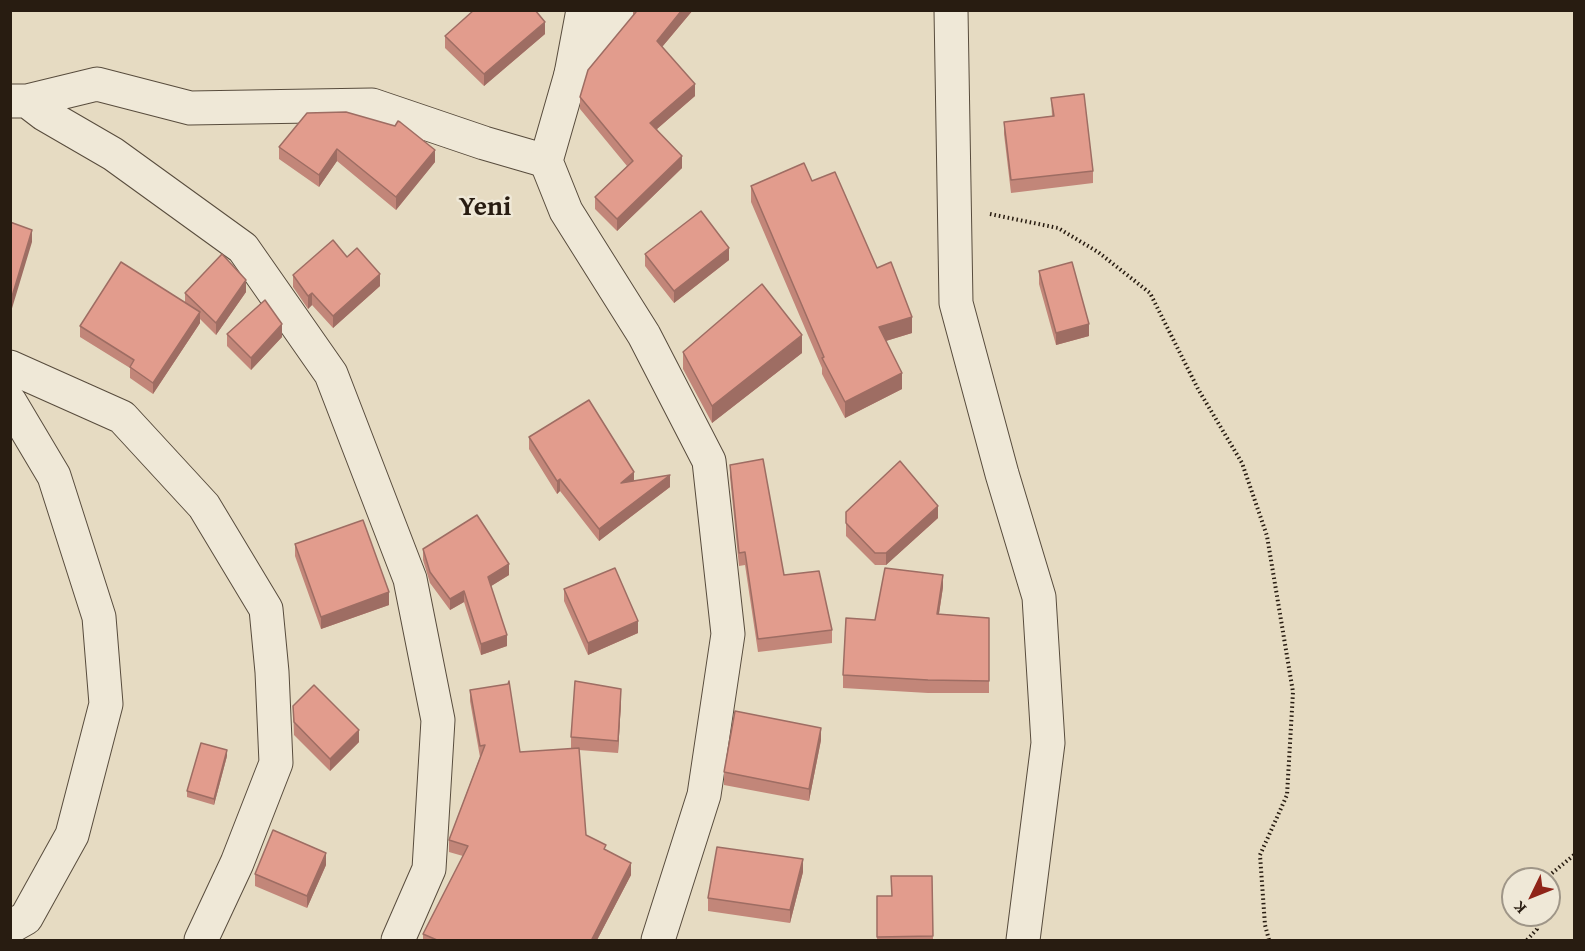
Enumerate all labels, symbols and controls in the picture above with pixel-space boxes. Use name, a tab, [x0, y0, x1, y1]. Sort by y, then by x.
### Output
district label: Yeni	[459, 192, 511, 224]
north arrow	[1501, 867, 1561, 927]
text: K	[1507, 896, 1532, 920]

